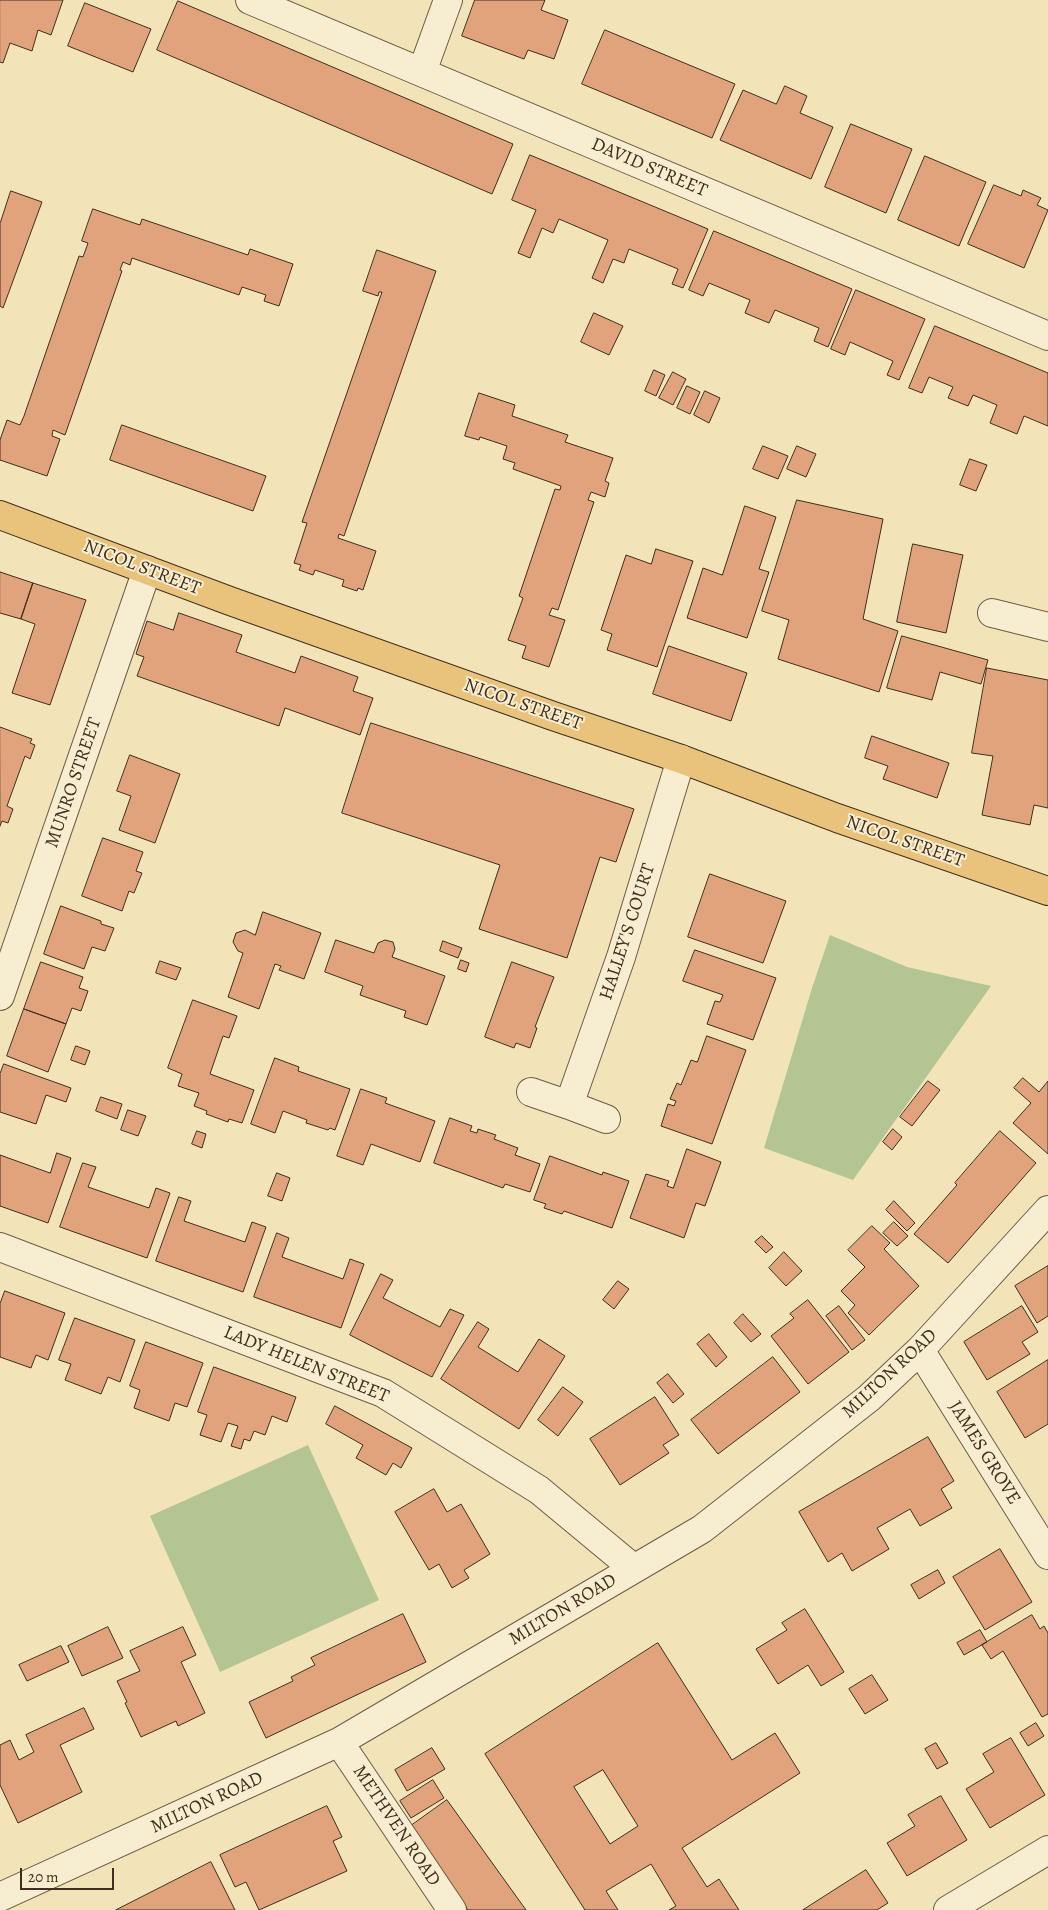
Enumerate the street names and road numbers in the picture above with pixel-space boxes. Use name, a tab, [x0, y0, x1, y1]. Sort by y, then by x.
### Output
street label: DAVID STREET	[588, 133, 710, 203]
street label: NICOL STREET	[80, 535, 204, 601]
street label: NICOL STREET	[461, 674, 585, 736]
street label: MUNRO STREET	[41, 715, 107, 851]
street label: NICOL STREET	[843, 811, 967, 873]
street label: HALLEY'S COURT	[595, 861, 661, 1003]
street label: LADY HELEN STREET	[220, 1321, 392, 1409]
street label: MILTON ROAD	[838, 1324, 942, 1424]
street label: JAMES GROVE	[943, 1397, 1025, 1509]
street label: MILTON ROAD	[505, 1569, 621, 1651]
street label: METHVEN ROAD	[347, 1761, 445, 1891]
street label: MILTON ROAD	[147, 1767, 267, 1839]

